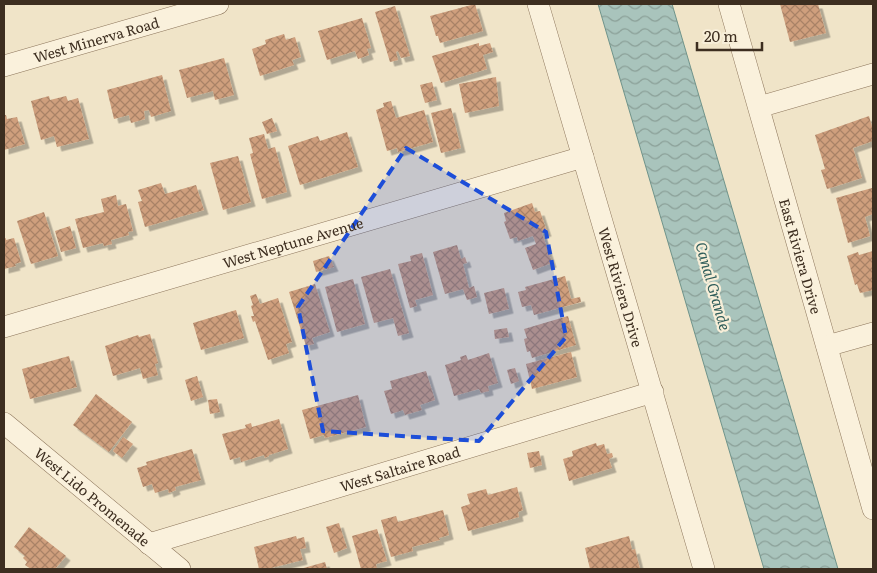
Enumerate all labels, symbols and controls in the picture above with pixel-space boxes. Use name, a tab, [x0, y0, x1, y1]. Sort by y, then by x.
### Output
street label: West Minerva Road	[31, 12, 162, 67]
scale bar	[697, 20, 762, 52]
text: 20 m	[704, 24, 738, 47]
street label: East Riviera Drive	[775, 196, 827, 316]
street label: West Neptune Avenue	[220, 212, 365, 272]
street label: West Riviera Drive	[594, 225, 648, 349]
water label: Canal Grande	[690, 239, 738, 333]
street label: West Saltaire Road	[337, 441, 463, 496]
street label: West Lido Promenade	[30, 442, 155, 550]

